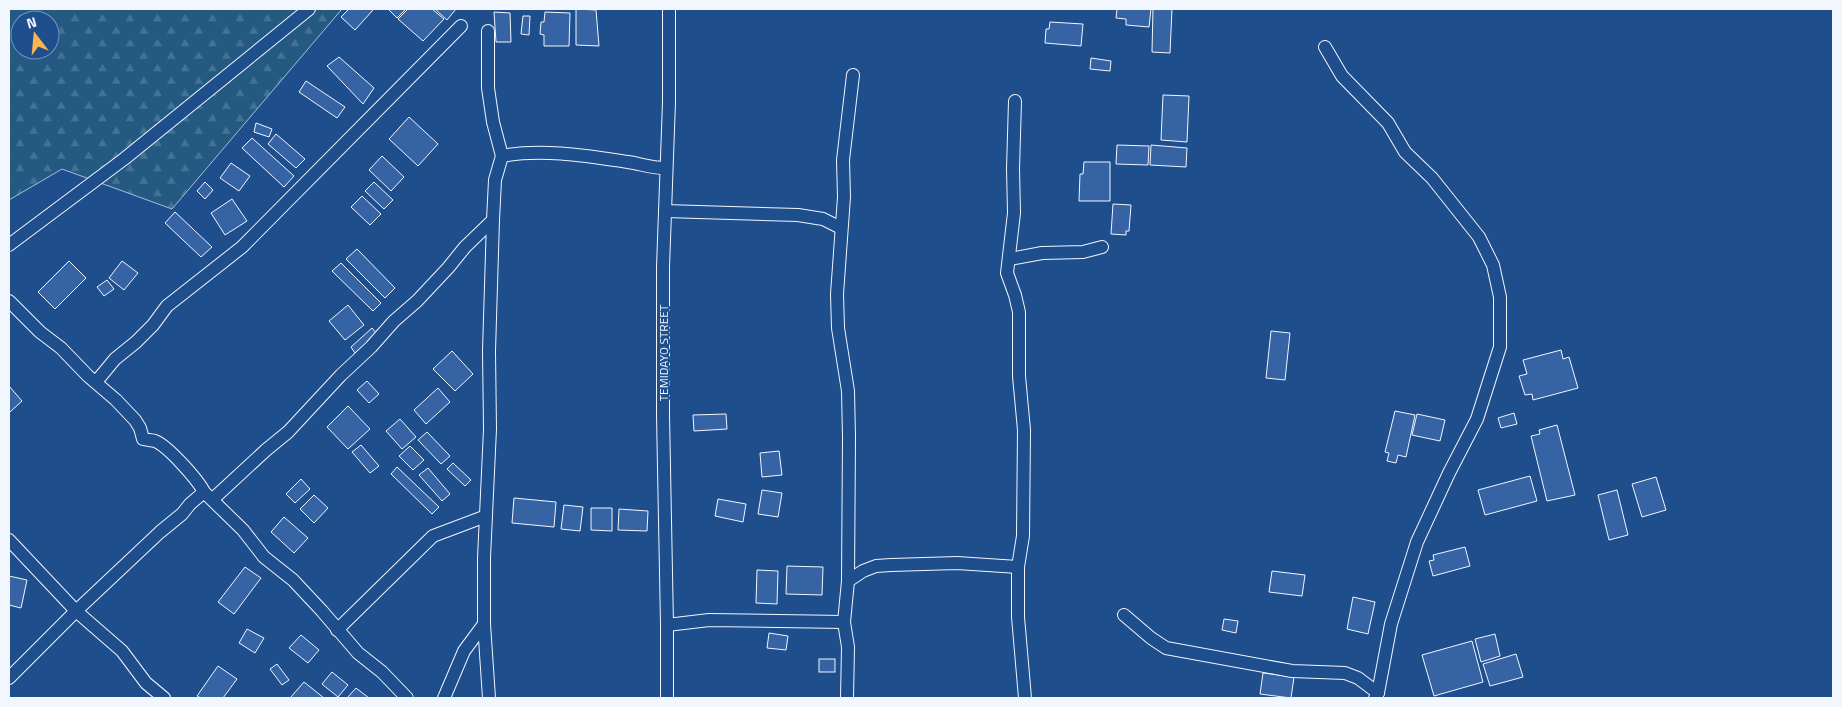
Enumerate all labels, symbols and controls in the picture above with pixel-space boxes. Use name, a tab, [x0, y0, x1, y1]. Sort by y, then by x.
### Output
north arrow	[10, 10, 60, 60]
text: N	[24, 11, 39, 33]
street label: TEMIDAYO STREET	[654, 304, 673, 401]

